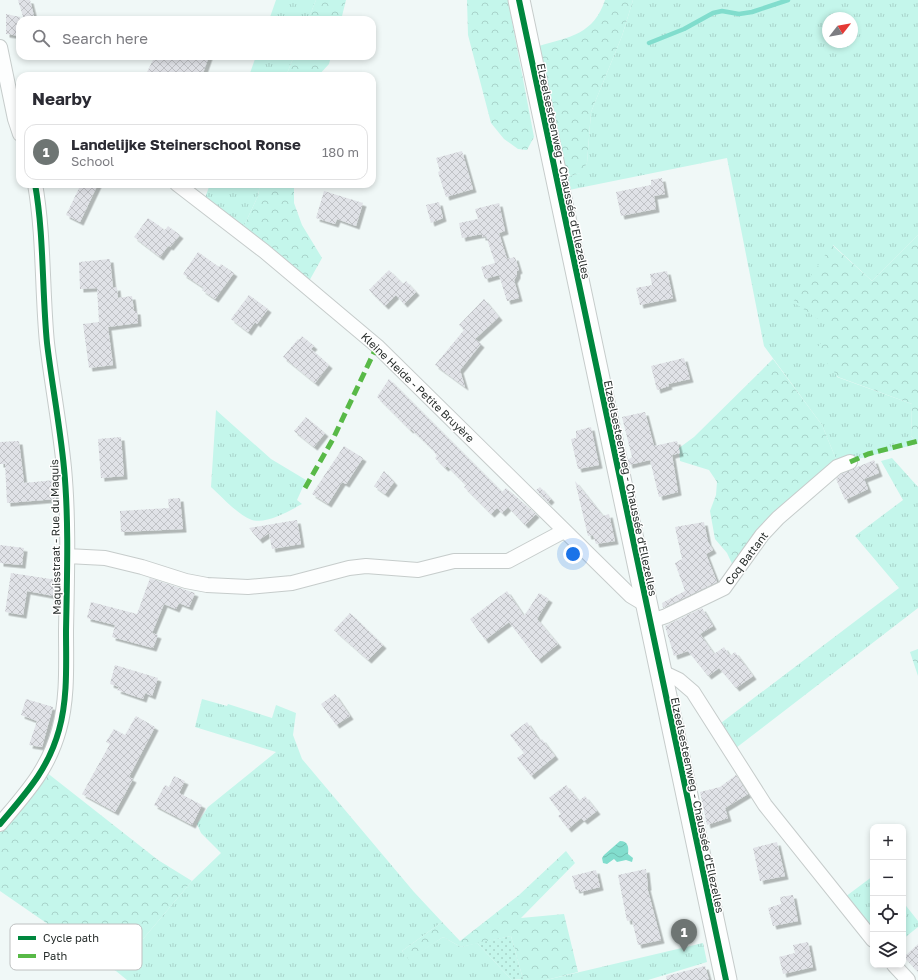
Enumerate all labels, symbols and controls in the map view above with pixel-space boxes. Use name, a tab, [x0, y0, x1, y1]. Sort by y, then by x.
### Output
north arrow	[822, 12, 858, 48]
search box	[16, 16, 376, 60]
icon: search	[30, 27, 52, 49]
text: Search here	[62, 29, 148, 47]
street label: Elzeelsesteenweg - Chaussée d'Ellezelles	[535, 62, 593, 280]
text: Nearby	[32, 88, 92, 109]
text: Landelijke Steinerschool Ronse	[71, 135, 301, 153]
text: 1	[43, 144, 49, 160]
text: 180 m	[322, 144, 359, 160]
text: School	[71, 153, 114, 169]
street label: Kleine Heide - Petite Bruyère	[359, 329, 477, 445]
street label: Elzeelsesteenweg - Chaussée d'Ellezelles	[602, 379, 660, 597]
street label: Maquisstraat - Rue du Maquis	[47, 459, 63, 615]
street label: Coq Battant	[722, 529, 770, 587]
your location	[563, 544, 583, 564]
street label: Elzeelsesteenweg - Chaussée d'Ellezelles	[669, 696, 727, 914]
map controls	[870, 824, 906, 968]
button: +	[870, 824, 906, 860]
button: −	[870, 860, 906, 896]
button: locate	[870, 896, 906, 932]
pin: 1	[671, 919, 697, 952]
legend	[10, 924, 142, 970]
text: Cycle path	[43, 931, 99, 944]
button: layers	[870, 932, 906, 968]
text: Path	[43, 949, 67, 962]

